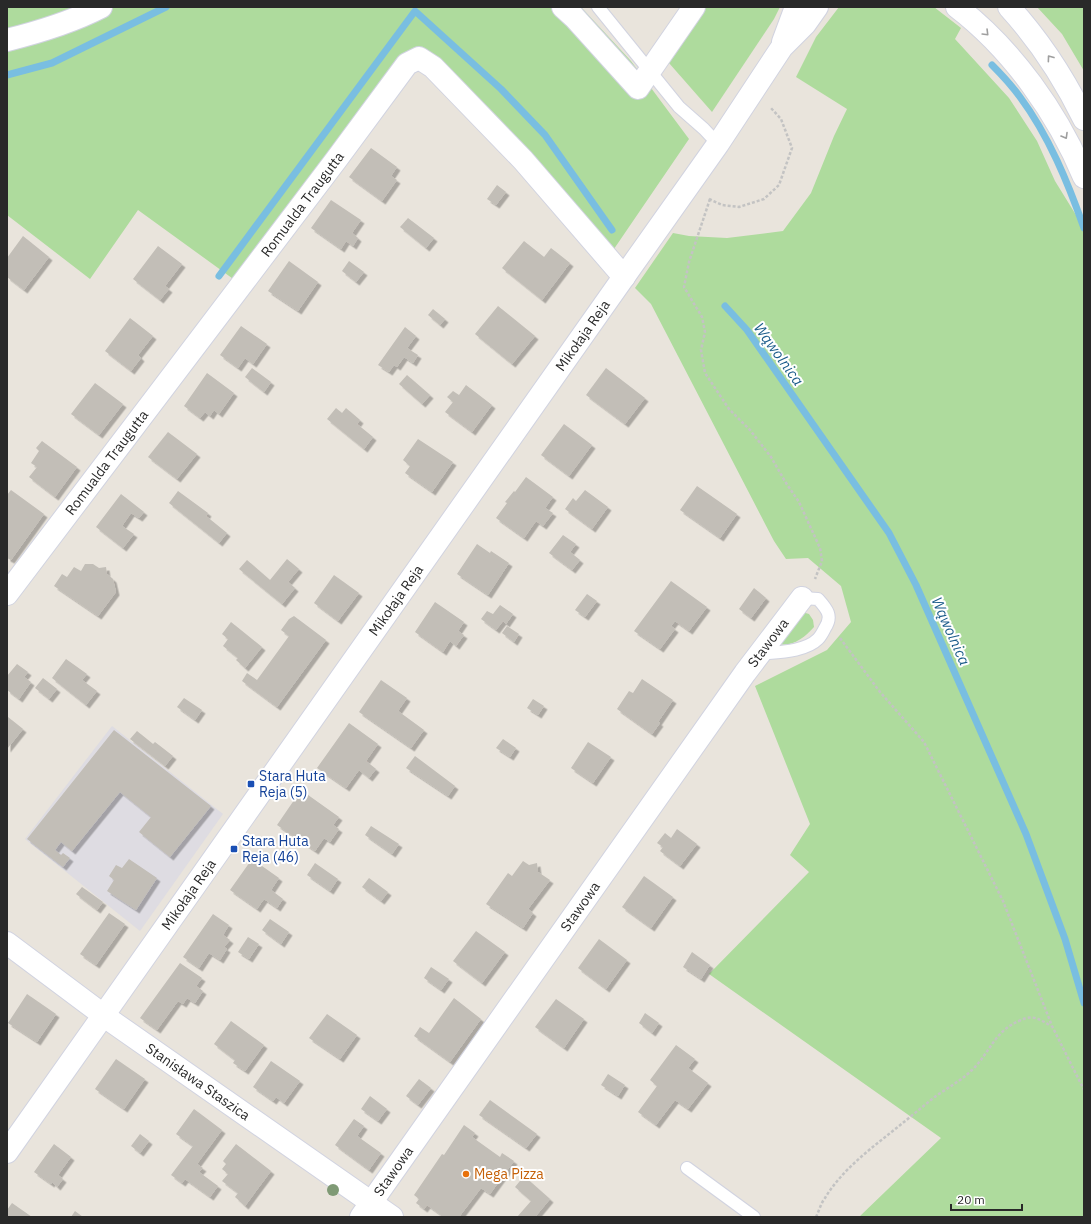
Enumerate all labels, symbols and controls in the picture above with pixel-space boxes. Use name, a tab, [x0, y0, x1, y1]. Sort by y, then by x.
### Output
one-way arrow	[981, 28, 989, 36]
one-way arrow	[1047, 55, 1055, 62]
one-way arrow	[1060, 132, 1067, 139]
street label: Romualda Traugutta	[257, 148, 348, 261]
street label: Mikołaja Reja	[551, 296, 614, 375]
water label: Wąwolnica	[750, 319, 808, 389]
street label: Romualda Traugutta	[61, 406, 153, 519]
street label: Mikołaja Reja	[365, 561, 427, 639]
water label: Wąwolnica	[928, 594, 975, 668]
street label: Stawowa	[744, 614, 793, 671]
place label: Stara Huta Reja (5)	[259, 767, 326, 801]
marker: Stara Huta Reja (5)	[246, 779, 256, 789]
place label: Stara Huta Reja (46)	[242, 832, 309, 866]
marker: Stara Huta Reja (46)	[229, 844, 239, 854]
street label: Mikołaja Reja	[157, 855, 220, 934]
street label: Stawowa	[556, 878, 604, 935]
street label: Stanisława Staszica	[142, 1039, 254, 1125]
street label: Stawowa	[369, 1142, 417, 1200]
place label: Mega Pizza	[474, 1165, 544, 1183]
marker: Mega Pizza	[461, 1169, 471, 1179]
scale bar	[951, 1186, 1022, 1212]
text: 20 m	[957, 1192, 985, 1207]

